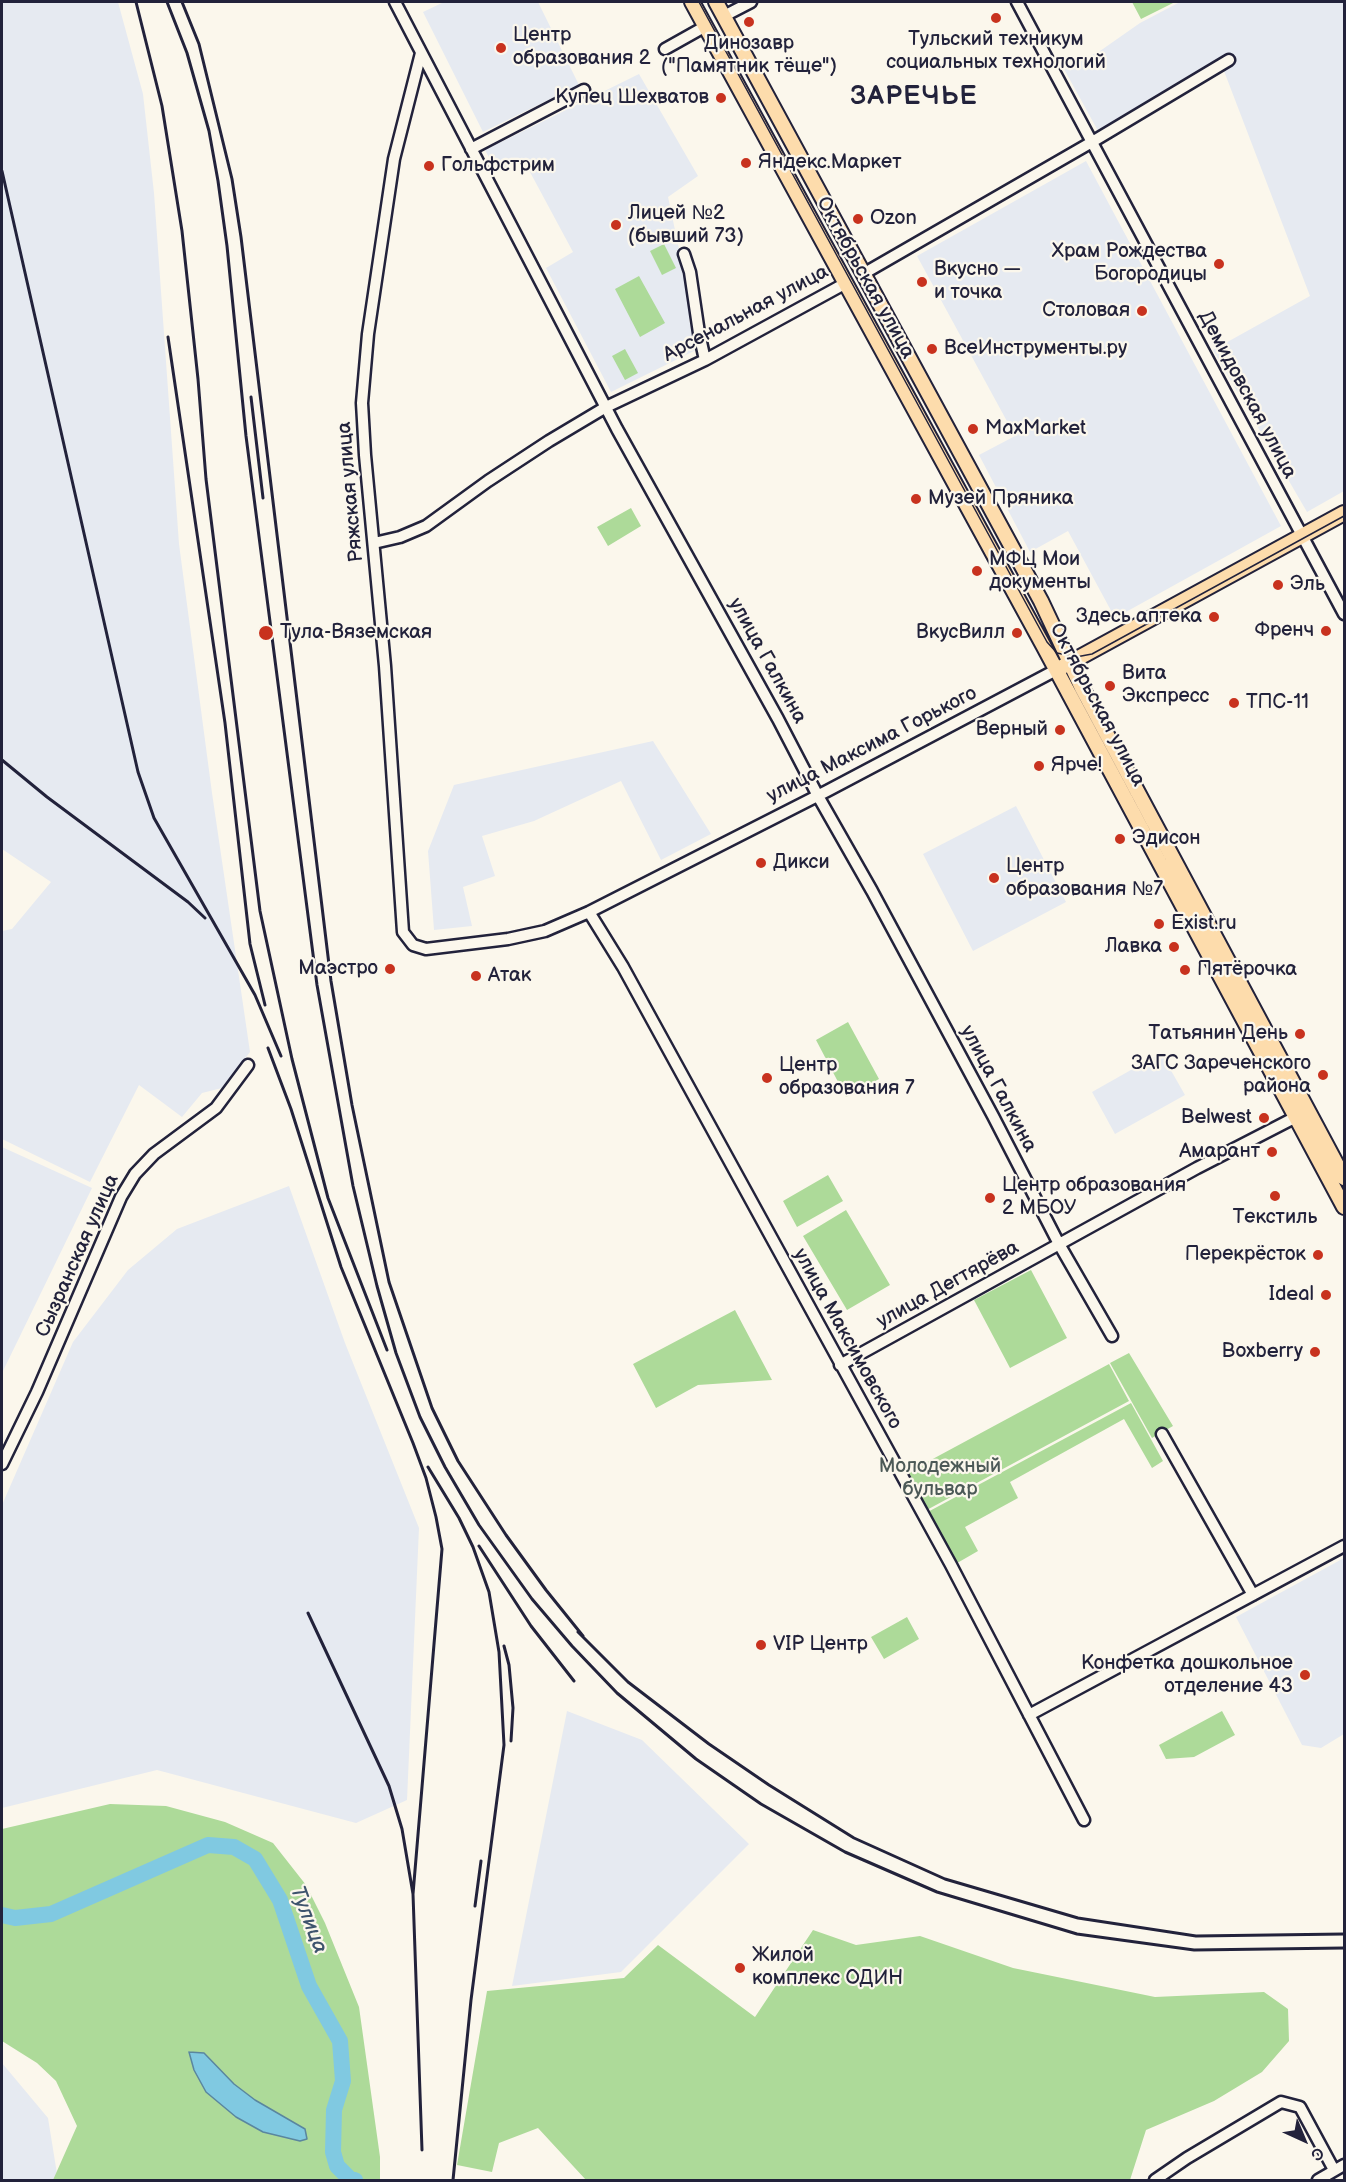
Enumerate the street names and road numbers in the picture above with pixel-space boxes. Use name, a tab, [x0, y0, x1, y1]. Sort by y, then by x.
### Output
street label: Октябрьская улица	[811, 193, 919, 363]
street label: Арсенальная улица	[659, 260, 833, 368]
street label: Демидовская улица	[1193, 307, 1301, 483]
street label: Ряжская улица	[333, 421, 369, 563]
street label: улица Галкина	[723, 594, 811, 728]
street label: Октябрьская улица	[1044, 619, 1150, 791]
street label: улица Максима Горького	[763, 682, 981, 808]
street label: улица Галкина	[955, 1022, 1041, 1156]
street label: Сызранская улица	[31, 1171, 125, 1341]
street label: улица Дегтярёва	[873, 1236, 1023, 1334]
street label: улица Максимовского	[787, 1244, 907, 1434]

